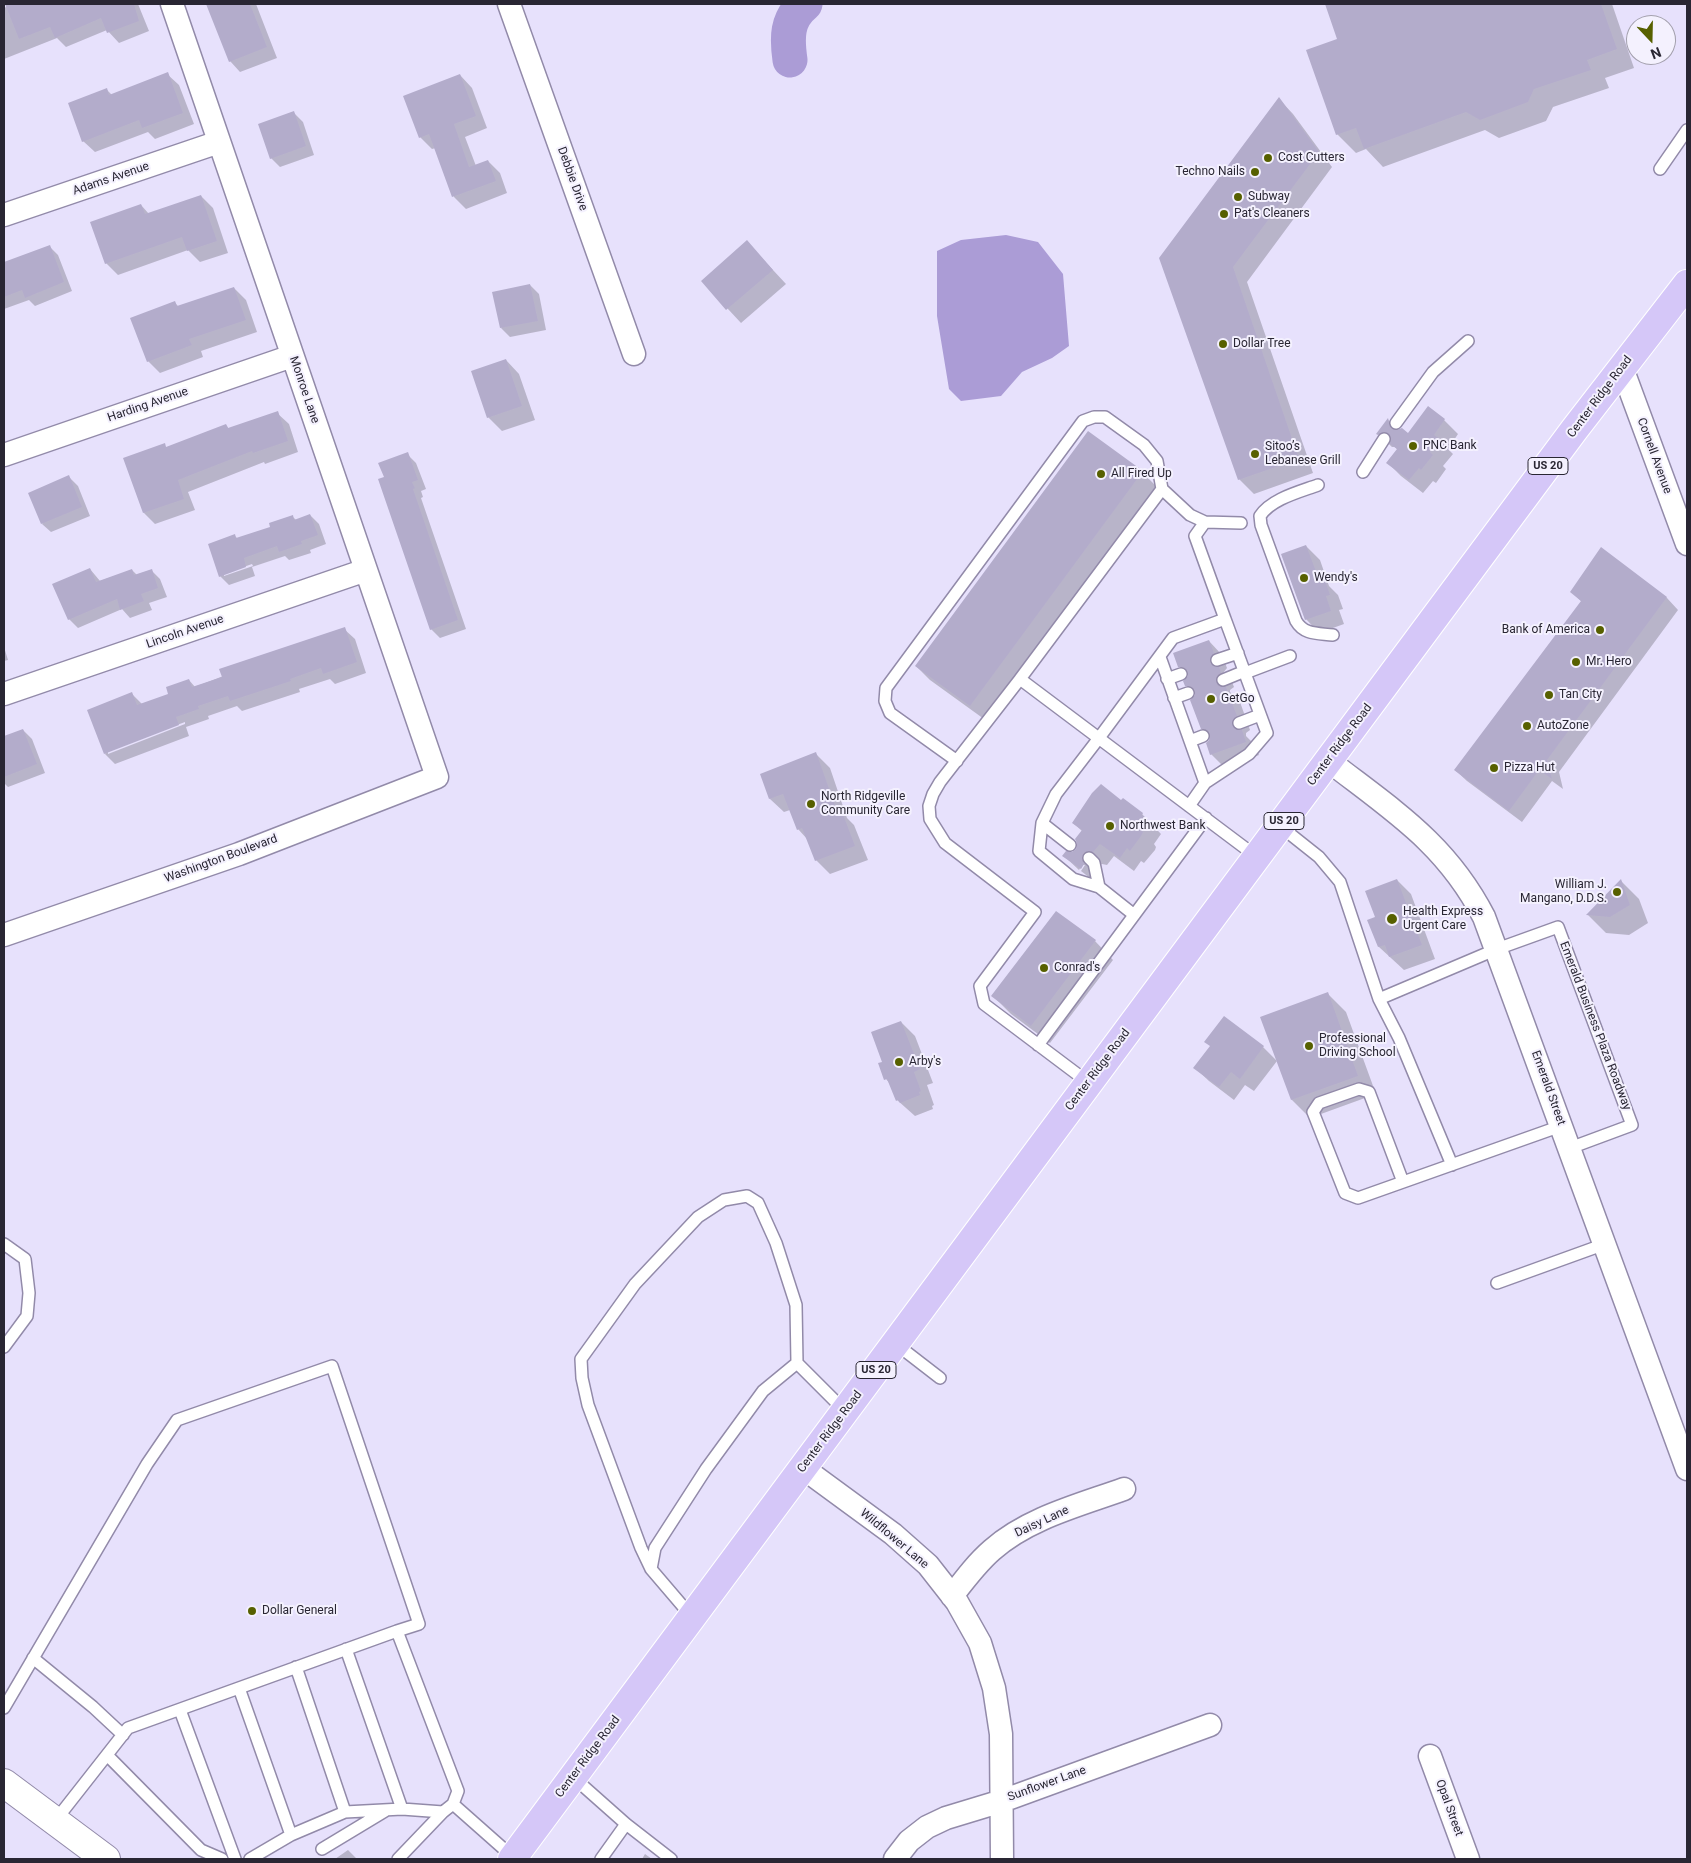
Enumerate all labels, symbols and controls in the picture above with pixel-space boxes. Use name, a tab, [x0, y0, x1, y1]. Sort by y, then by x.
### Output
north arrow	[1626, 15, 1676, 65]
text: N	[1649, 44, 1664, 62]
street label: Debbie Drive	[554, 145, 590, 213]
place label: Cost Cutters	[1278, 151, 1345, 165]
marker: Cost Cutters	[1262, 152, 1274, 164]
street label: Adams Avenue	[71, 159, 151, 199]
place label: Techno Nails	[1176, 165, 1245, 179]
marker: Techno Nails	[1249, 166, 1261, 178]
place label: Subway	[1248, 190, 1290, 204]
marker: Subway	[1232, 191, 1244, 203]
place label: Pat's Cleaners	[1234, 207, 1310, 221]
marker: Pat's Cleaners	[1218, 208, 1230, 220]
place label: Dollar Tree	[1233, 337, 1291, 351]
marker: Dollar Tree	[1217, 338, 1229, 350]
street label: Center Ridge Road	[1565, 353, 1635, 441]
street label: Monroe Lane	[286, 355, 322, 425]
street label: Harding Avenue	[106, 384, 190, 426]
street label: Cornell Avenue	[1634, 416, 1674, 496]
place label: PNC Bank	[1423, 439, 1477, 453]
place label: Sitoo’s Lebanese Grill	[1265, 440, 1341, 468]
marker: PNC Bank	[1407, 440, 1419, 452]
marker: Sitoo’s Lebanese Grill	[1249, 448, 1261, 460]
road number: US 20	[1528, 458, 1568, 474]
place label: All Fired Up	[1111, 467, 1172, 481]
marker: All Fired Up	[1095, 468, 1107, 480]
place label: Wendy's	[1314, 571, 1358, 585]
marker: Wendy's	[1298, 572, 1310, 584]
street label: Lincoln Avenue	[144, 612, 226, 652]
place label: Bank of America	[1502, 623, 1590, 637]
marker: Bank of America	[1594, 624, 1606, 636]
place label: Mr. Hero	[1586, 655, 1632, 669]
marker: Mr. Hero	[1570, 656, 1582, 668]
place label: Tan City	[1559, 688, 1602, 702]
marker: Tan City	[1543, 689, 1555, 701]
place label: GetGo	[1221, 692, 1254, 706]
marker: GetGo	[1205, 693, 1217, 705]
street label: Center Ridge Road	[1305, 701, 1375, 789]
place label: AutoZone	[1537, 719, 1589, 733]
marker: AutoZone	[1521, 720, 1533, 732]
place label: Pizza Hut	[1504, 761, 1555, 775]
marker: Pizza Hut	[1488, 762, 1500, 774]
place label: North Ridgeville Community Care	[821, 790, 910, 818]
marker: North Ridgeville Community Care	[805, 798, 817, 810]
road number: US 20	[1264, 812, 1304, 829]
place label: Northwest Bank	[1120, 819, 1205, 833]
marker: Northwest Bank	[1104, 820, 1116, 832]
street label: Washington Boulevard	[162, 832, 280, 886]
place label: William J. Mangano, D.D.S.	[1520, 878, 1607, 906]
marker: William J. Mangano, D.D.S.	[1611, 886, 1623, 898]
place label: Health Express Urgent Care	[1403, 905, 1483, 933]
marker: Health Express Urgent Care	[1385, 912, 1399, 926]
street label: Emerald Business Plaza Roadway	[1556, 940, 1634, 1112]
place label: Conrad's	[1054, 961, 1100, 975]
marker: Conrad's	[1038, 962, 1050, 974]
street label: Center Ridge Road	[1063, 1026, 1133, 1114]
place label: Professional Driving School	[1319, 1032, 1396, 1060]
marker: Professional Driving School	[1303, 1040, 1315, 1052]
street label: Emerald Street	[1528, 1049, 1568, 1127]
place label: Arby's	[909, 1055, 941, 1069]
marker: Arby's	[893, 1056, 905, 1068]
road number: US 20	[856, 1362, 896, 1378]
street label: Center Ridge Road	[795, 1388, 865, 1476]
street label: Daisy Lane	[1013, 1503, 1071, 1541]
street label: Wildflower Lane	[857, 1506, 931, 1572]
place label: Dollar General	[262, 1604, 337, 1618]
marker: Dollar General	[246, 1605, 258, 1617]
street label: Center Ridge Road	[553, 1713, 623, 1801]
street label: Sunflower Lane	[1006, 1763, 1088, 1805]
street label: Opal Street	[1432, 1778, 1466, 1838]

